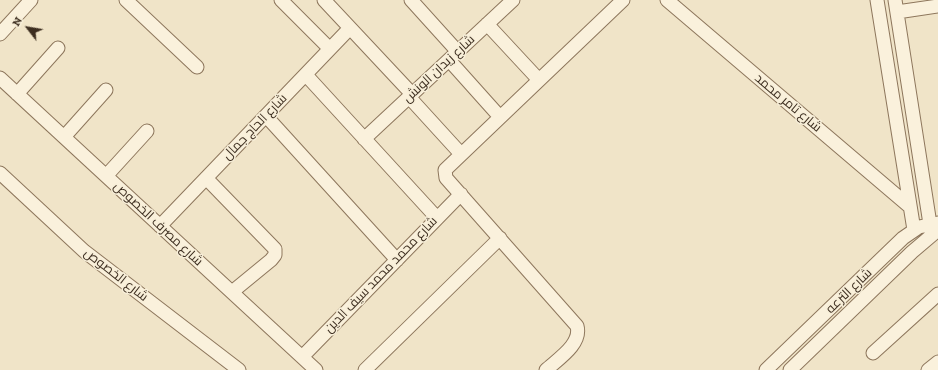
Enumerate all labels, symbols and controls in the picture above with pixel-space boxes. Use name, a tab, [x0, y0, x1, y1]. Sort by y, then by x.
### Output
north arrow	[8, 8, 48, 48]
text: N	[10, 15, 25, 28]
street label: شارع زيدان الونش	[400, 32, 478, 106]
street label: شارع تامر محمد	[751, 70, 825, 136]
street label: شارع الحاج جمال	[220, 91, 290, 163]
street label: شارع مصرف الخصوص	[110, 179, 206, 269]
street label: شارع محمد محمد سيف الدين	[321, 214, 441, 336]
street label: شارع الخصوص	[81, 245, 151, 305]
street label: شارع الترعه	[823, 265, 875, 317]

